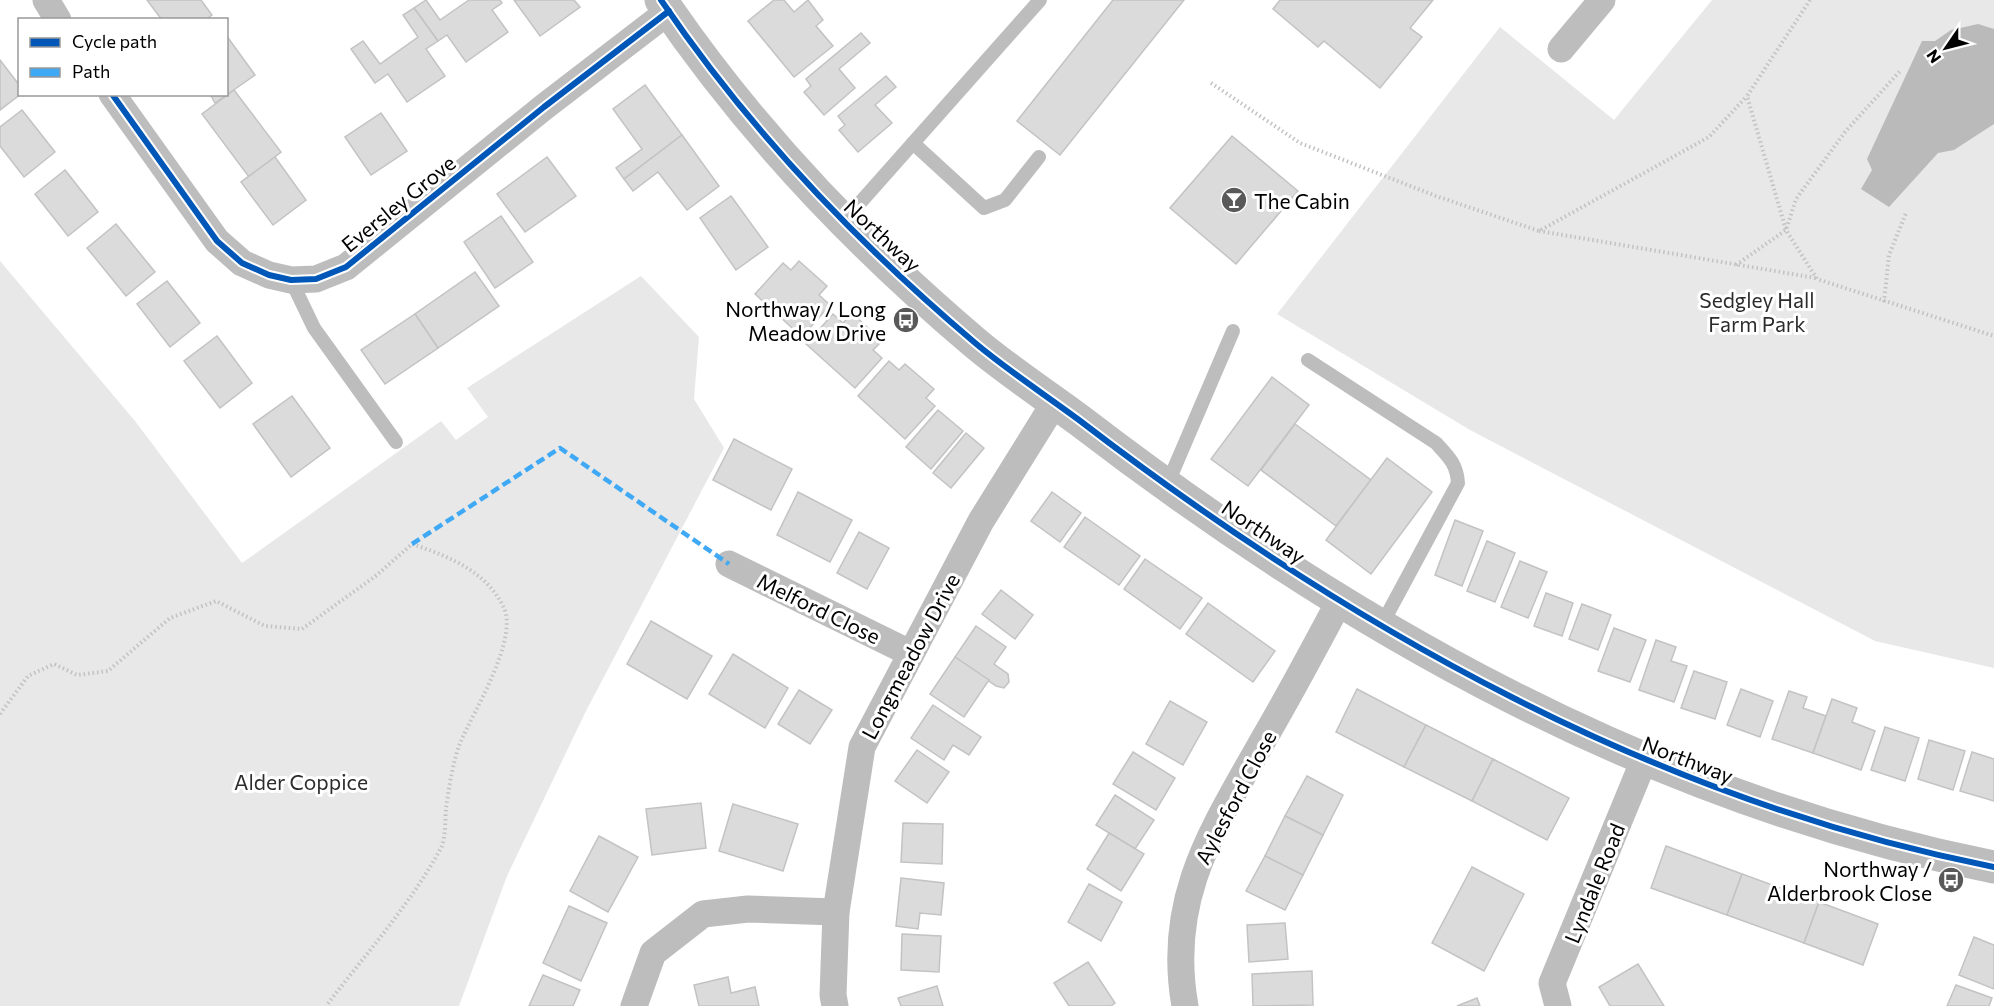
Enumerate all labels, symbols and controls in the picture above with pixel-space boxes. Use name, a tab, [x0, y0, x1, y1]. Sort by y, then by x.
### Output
legend	[18, 18, 228, 96]
north arrow	[1916, 18, 1976, 78]
text: Cycle path	[72, 30, 157, 52]
text: N	[1922, 47, 1945, 67]
text: Path	[72, 60, 110, 82]
street label: Eversley Grove	[336, 149, 460, 257]
bar icon: The Cabin	[1219, 185, 1249, 215]
place label: The Cabin	[1254, 188, 1350, 213]
street label: Northway	[840, 193, 927, 277]
park label: Sedgley Hall Farm Park	[1699, 287, 1815, 336]
place label: Northway / Long Meadow Drive	[725, 296, 886, 345]
bus stop icon: Northway / Long Meadow Drive	[891, 305, 921, 335]
street label: Northway	[1217, 494, 1311, 568]
street label: Melford Close	[753, 567, 885, 649]
street label: Longmeadow Drive	[856, 569, 964, 743]
street label: Aylesford Close	[1189, 726, 1281, 868]
street label: Northway	[1639, 730, 1737, 788]
park label: Alder Coppice	[234, 769, 368, 794]
street label: Lyndale Road	[1559, 819, 1629, 947]
place label: Northway / Alderbrook Close	[1767, 856, 1932, 905]
bus stop icon: Northway / Alderbrook Close	[1936, 865, 1966, 895]

